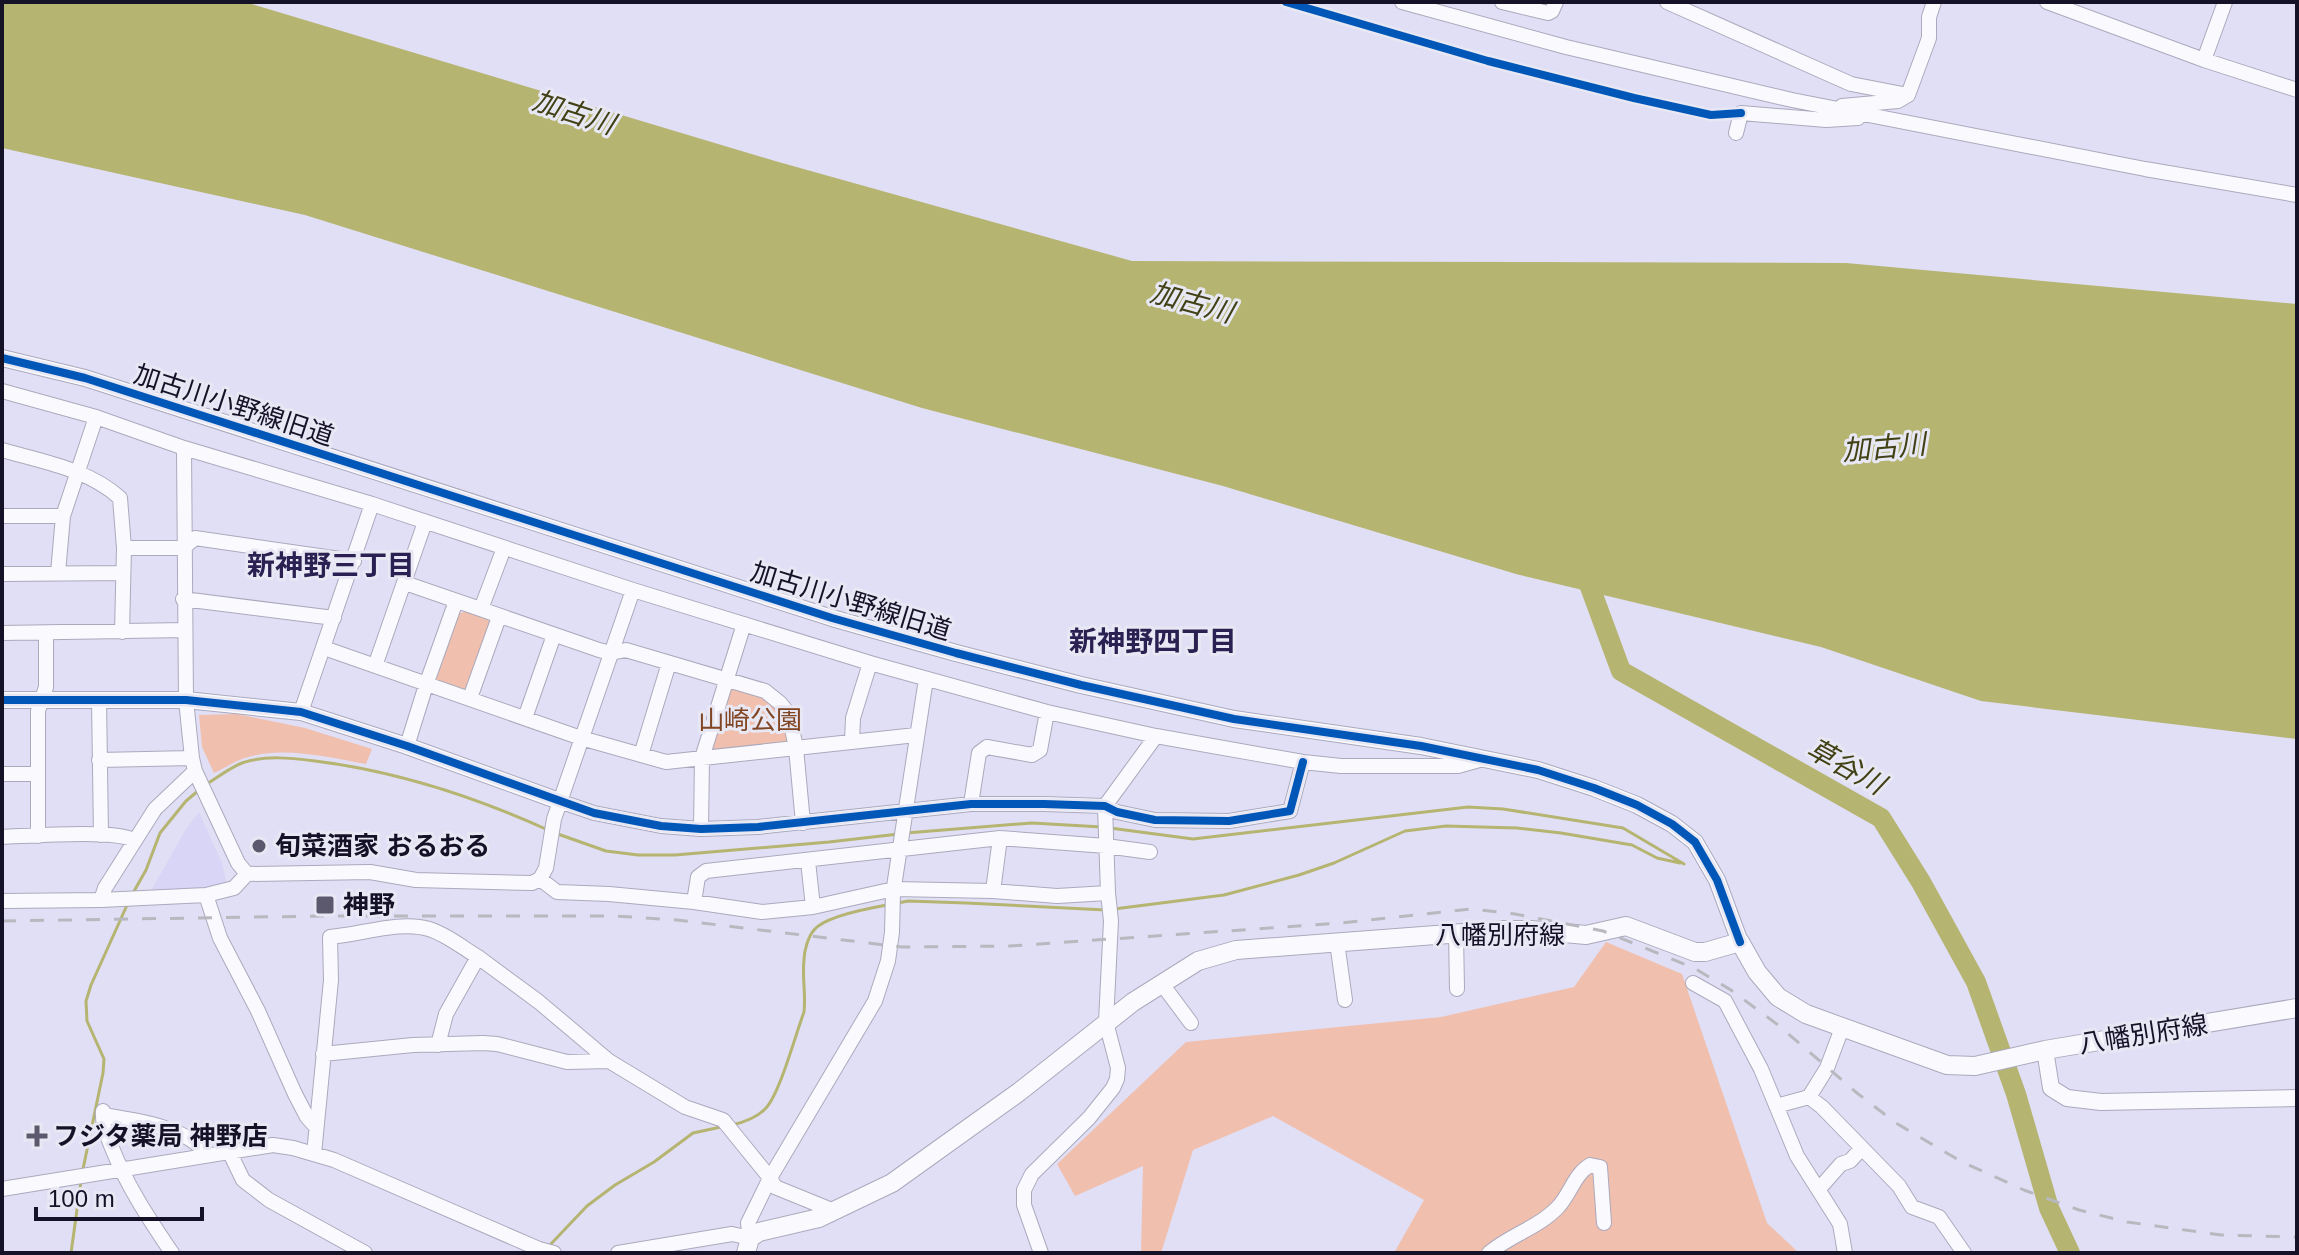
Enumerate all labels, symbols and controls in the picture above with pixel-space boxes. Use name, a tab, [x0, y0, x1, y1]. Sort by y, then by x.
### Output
water label: 加古川	[529, 85, 621, 141]
water label: 加古川	[1147, 277, 1239, 329]
street label: 加古川小野線旧道	[130, 359, 338, 451]
water label: 加古川	[1841, 428, 1930, 467]
district label: 新神野三丁目	[247, 550, 415, 581]
street label: 加古川小野線旧道	[747, 556, 955, 646]
district label: 新神野四丁目	[1069, 626, 1237, 657]
park label: 山崎公園	[698, 705, 802, 735]
water label: 草谷川	[1802, 733, 1893, 802]
place label: 旬菜酒家 おるおる	[275, 831, 490, 861]
marker: 旬菜酒家 おるおる	[250, 837, 268, 855]
place label: 神野	[343, 890, 395, 920]
marker: 神野	[314, 894, 336, 916]
street label: 八幡別府線	[1435, 920, 1565, 950]
street label: 八幡別府線	[2076, 1009, 2210, 1059]
place label: フジタ薬局 神野店	[53, 1121, 268, 1151]
marker: フジタ薬局 神野店	[28, 1127, 46, 1145]
scale bar	[36, 1171, 202, 1221]
text: 100 m	[48, 1185, 115, 1212]

